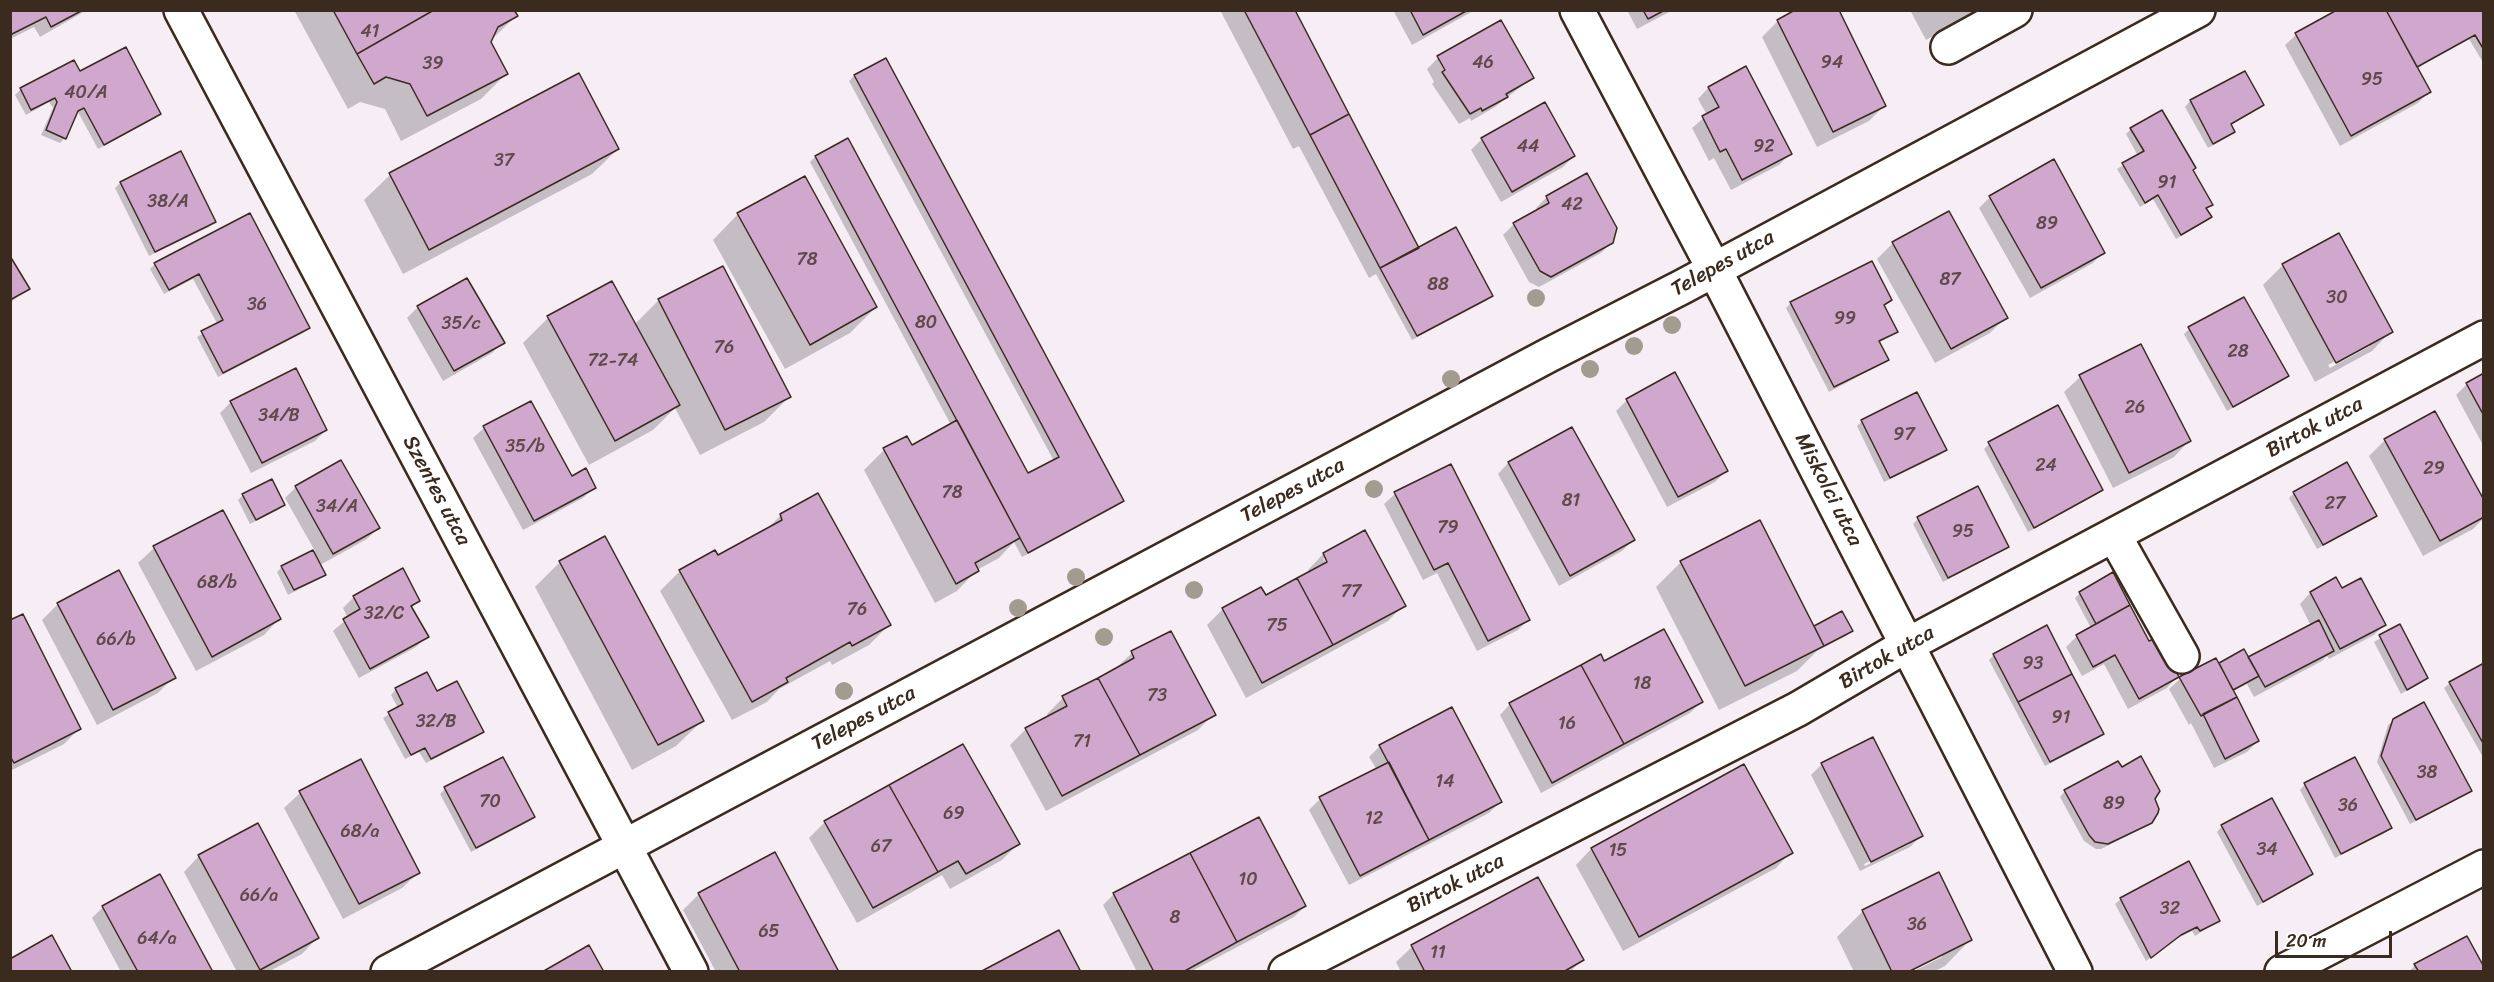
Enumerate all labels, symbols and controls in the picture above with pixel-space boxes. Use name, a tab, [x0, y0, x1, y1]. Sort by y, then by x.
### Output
house number: 41	[361, 21, 379, 43]
house number: 46	[1472, 52, 1494, 74]
house number: 94	[1821, 52, 1843, 74]
house number: 39	[423, 53, 443, 75]
house number: 95	[2361, 69, 2383, 91]
house number: 40/A	[64, 82, 108, 104]
house number: 44	[1517, 136, 1539, 158]
house number: 92	[1753, 136, 1775, 158]
house number: 37	[494, 150, 514, 172]
house number: 91	[2158, 172, 2176, 194]
house number: 38/A	[147, 191, 189, 213]
house number: 42	[1561, 194, 1583, 216]
house number: 89	[2036, 213, 2058, 235]
street label: Telepes utca	[1667, 225, 1779, 303]
house number: 78	[796, 249, 818, 271]
house number: 87	[1939, 269, 1961, 291]
house number: 88	[1427, 274, 1449, 296]
house number: 30	[2326, 287, 2348, 309]
house number: 36	[247, 294, 267, 316]
house number: 99	[1834, 308, 1856, 330]
house number: 80	[915, 312, 937, 334]
house number: 35/c	[442, 313, 480, 335]
house number: 76	[714, 337, 734, 359]
house number: 28	[2227, 341, 2249, 363]
house number: 72-74	[588, 350, 638, 372]
street label: Birtok utca	[2262, 392, 2368, 464]
house number: 26	[2125, 397, 2145, 419]
house number: 34/B	[258, 405, 300, 427]
house number: 97	[1893, 424, 1915, 446]
street label: Miskolci utca	[1789, 429, 1867, 551]
street label: Szentes utca	[396, 432, 476, 550]
house number: 35/b	[505, 436, 545, 458]
street label: Telepes utca	[1237, 453, 1349, 529]
house number: 24	[2035, 455, 2057, 477]
house number: 29	[2423, 458, 2445, 480]
house number: 78	[941, 482, 963, 504]
house number: 81	[1562, 490, 1580, 512]
house number: 27	[2325, 493, 2345, 515]
house number: 34/A	[316, 496, 358, 518]
house number: 79	[1437, 517, 1459, 539]
house number: 95	[1952, 521, 1974, 543]
house number: 68/b	[197, 572, 237, 594]
house number: 77	[1341, 581, 1361, 603]
house number: 76	[847, 599, 867, 621]
house number: 32/C	[364, 603, 404, 625]
house number: 75	[1266, 615, 1288, 637]
street label: Birtok utca	[1835, 621, 1939, 695]
house number: 66/b	[96, 629, 136, 651]
house number: 93	[2023, 653, 2043, 675]
house number: 18	[1633, 673, 1651, 695]
street label: Telepes utca	[808, 681, 920, 757]
house number: 73	[1147, 685, 1167, 707]
house number: 91	[2052, 707, 2070, 729]
house number: 32/B	[416, 711, 456, 733]
house number: 16	[1558, 713, 1576, 735]
house number: 71	[1073, 731, 1091, 753]
house number: 38	[2417, 762, 2437, 784]
house number: 14	[1436, 771, 1454, 793]
house number: 70	[479, 791, 501, 813]
house number: 89	[2103, 793, 2125, 815]
house number: 36	[2338, 795, 2358, 817]
house number: 69	[943, 803, 965, 825]
house number: 12	[1365, 808, 1383, 830]
house number: 68/a	[340, 821, 380, 843]
house number: 67	[871, 836, 891, 858]
house number: 34	[2256, 839, 2278, 861]
house number: 15	[1609, 840, 1627, 862]
street label: Birtok utca	[1403, 849, 1509, 919]
house number: 10	[1238, 869, 1258, 891]
house number: 66/a	[240, 885, 278, 907]
house number: 32	[2160, 898, 2180, 920]
house number: 8	[1170, 907, 1180, 929]
house number: 36	[1907, 914, 1927, 936]
scale bar	[2278, 919, 2395, 957]
house number: 65	[758, 921, 780, 943]
text: 20 m	[2286, 925, 2326, 957]
house number: 64/a	[137, 928, 177, 950]
house number: 11	[1430, 942, 1446, 964]

